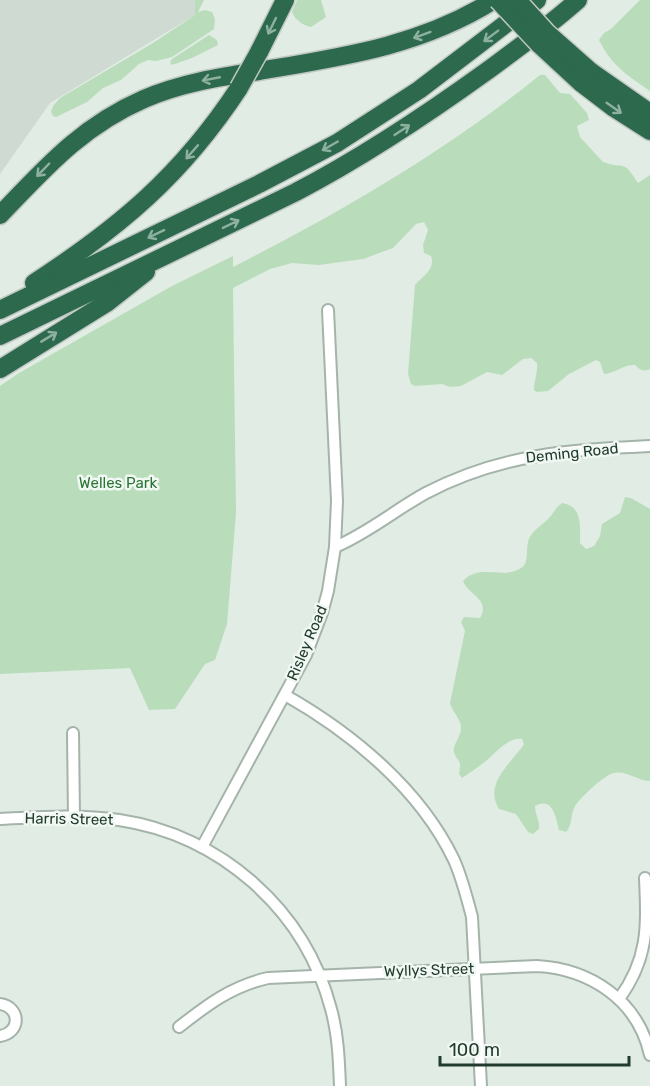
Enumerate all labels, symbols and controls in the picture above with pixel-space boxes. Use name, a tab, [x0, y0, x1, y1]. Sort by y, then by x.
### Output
one-way arrow	[266, 17, 278, 35]
one-way arrow	[414, 30, 432, 41]
one-way arrow	[483, 30, 499, 42]
one-way arrow	[202, 74, 222, 85]
one-way arrow	[605, 102, 622, 114]
one-way arrow	[393, 124, 409, 136]
one-way arrow	[322, 141, 339, 153]
one-way arrow	[185, 144, 199, 159]
one-way arrow	[36, 162, 50, 177]
one-way arrow	[221, 217, 239, 229]
one-way arrow	[148, 229, 166, 241]
one-way arrow	[40, 331, 57, 343]
street label: Deming Road	[525, 439, 619, 467]
park label: Welles Park	[79, 474, 157, 492]
street label: Risley Road	[283, 603, 331, 683]
street label: Harris Street	[24, 809, 114, 829]
street label: Wyllys Street	[384, 959, 475, 981]
scale bar	[440, 1029, 629, 1067]
text: 100 m	[449, 1039, 500, 1061]

